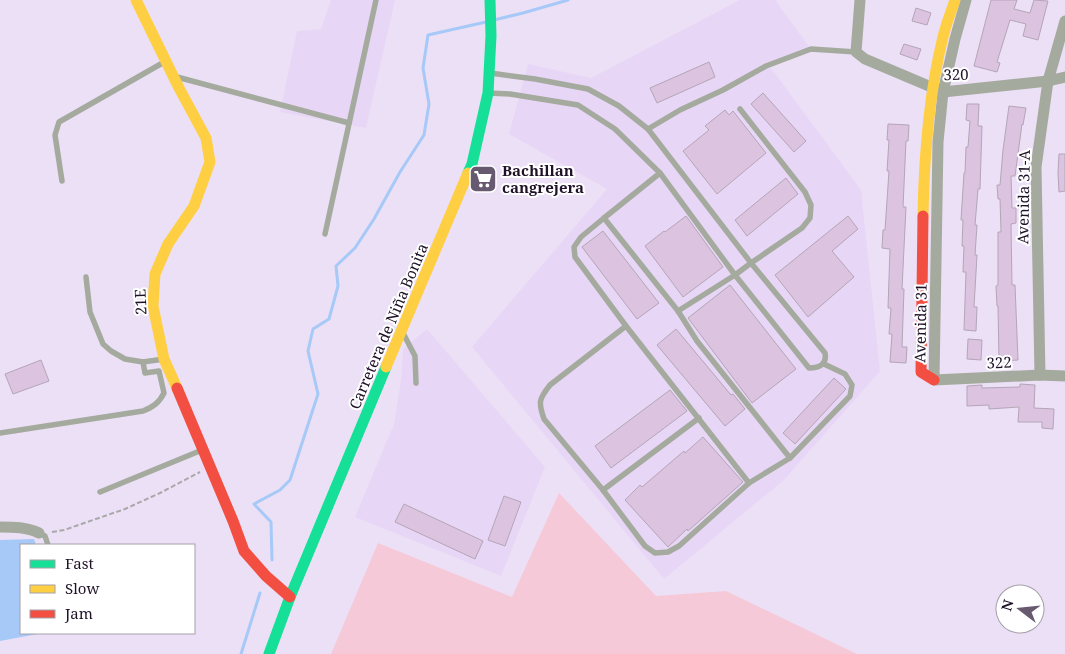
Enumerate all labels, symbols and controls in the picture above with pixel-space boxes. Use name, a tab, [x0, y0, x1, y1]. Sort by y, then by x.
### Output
street label: 320	[943, 64, 969, 84]
street label: Avenida 31-A	[1012, 149, 1034, 244]
place label: Bachillan cangrejera	[502, 160, 584, 197]
supermarket icon: Bachillan cangrejera	[468, 164, 498, 194]
street label: Carretera de Niña Bonita	[344, 240, 432, 412]
street label: Avenida 31	[909, 283, 931, 363]
street label: 21E	[130, 289, 150, 315]
street label: 322	[986, 352, 1012, 372]
legend	[20, 544, 195, 634]
text: Fast	[65, 553, 94, 573]
text: Slow	[65, 578, 99, 598]
north arrow	[995, 584, 1045, 634]
text: N	[996, 597, 1018, 613]
text: Jam	[64, 603, 93, 623]

